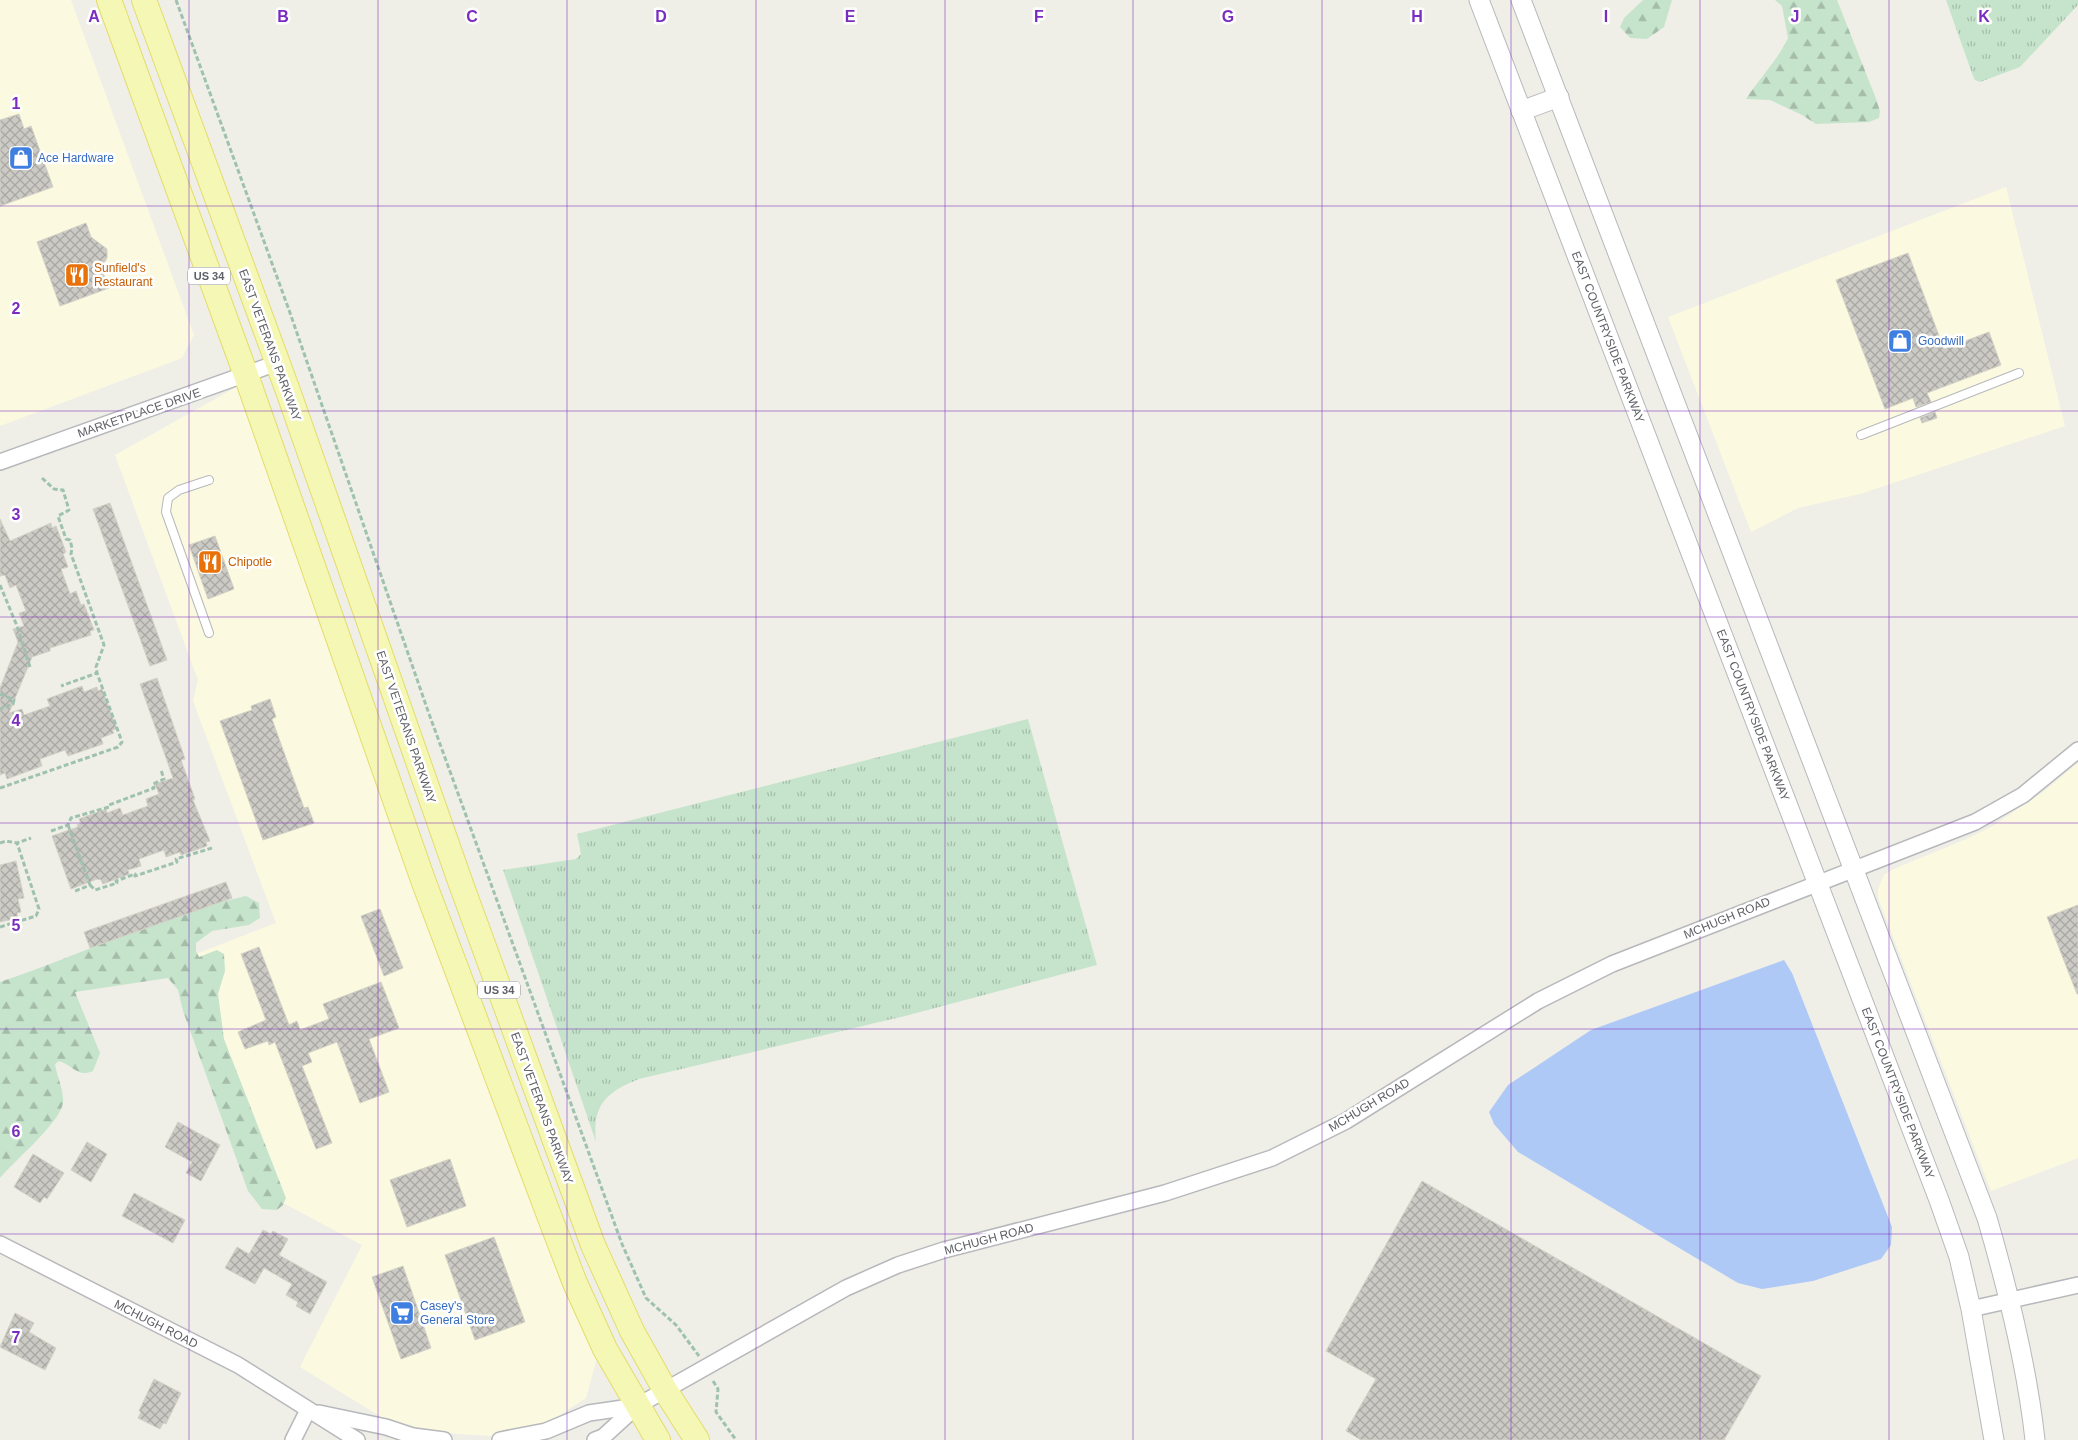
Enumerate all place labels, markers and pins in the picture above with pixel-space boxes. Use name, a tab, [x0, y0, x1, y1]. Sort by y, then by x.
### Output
shop icon: Ace Hardware	[8, 145, 34, 171]
place label: Ace Hardware	[38, 151, 114, 165]
place label: Sunfield's Restaurant	[94, 261, 153, 289]
restaurant icon: Sunfield's Restaurant	[64, 262, 90, 288]
shop icon: Goodwill	[1887, 328, 1913, 354]
place label: Goodwill	[1918, 334, 1964, 348]
restaurant icon: Chipotle	[197, 549, 223, 575]
place label: Chipotle	[228, 555, 272, 569]
place label: Casey's General Store	[420, 1299, 495, 1327]
supermarket icon: Casey's General Store	[389, 1300, 415, 1326]

